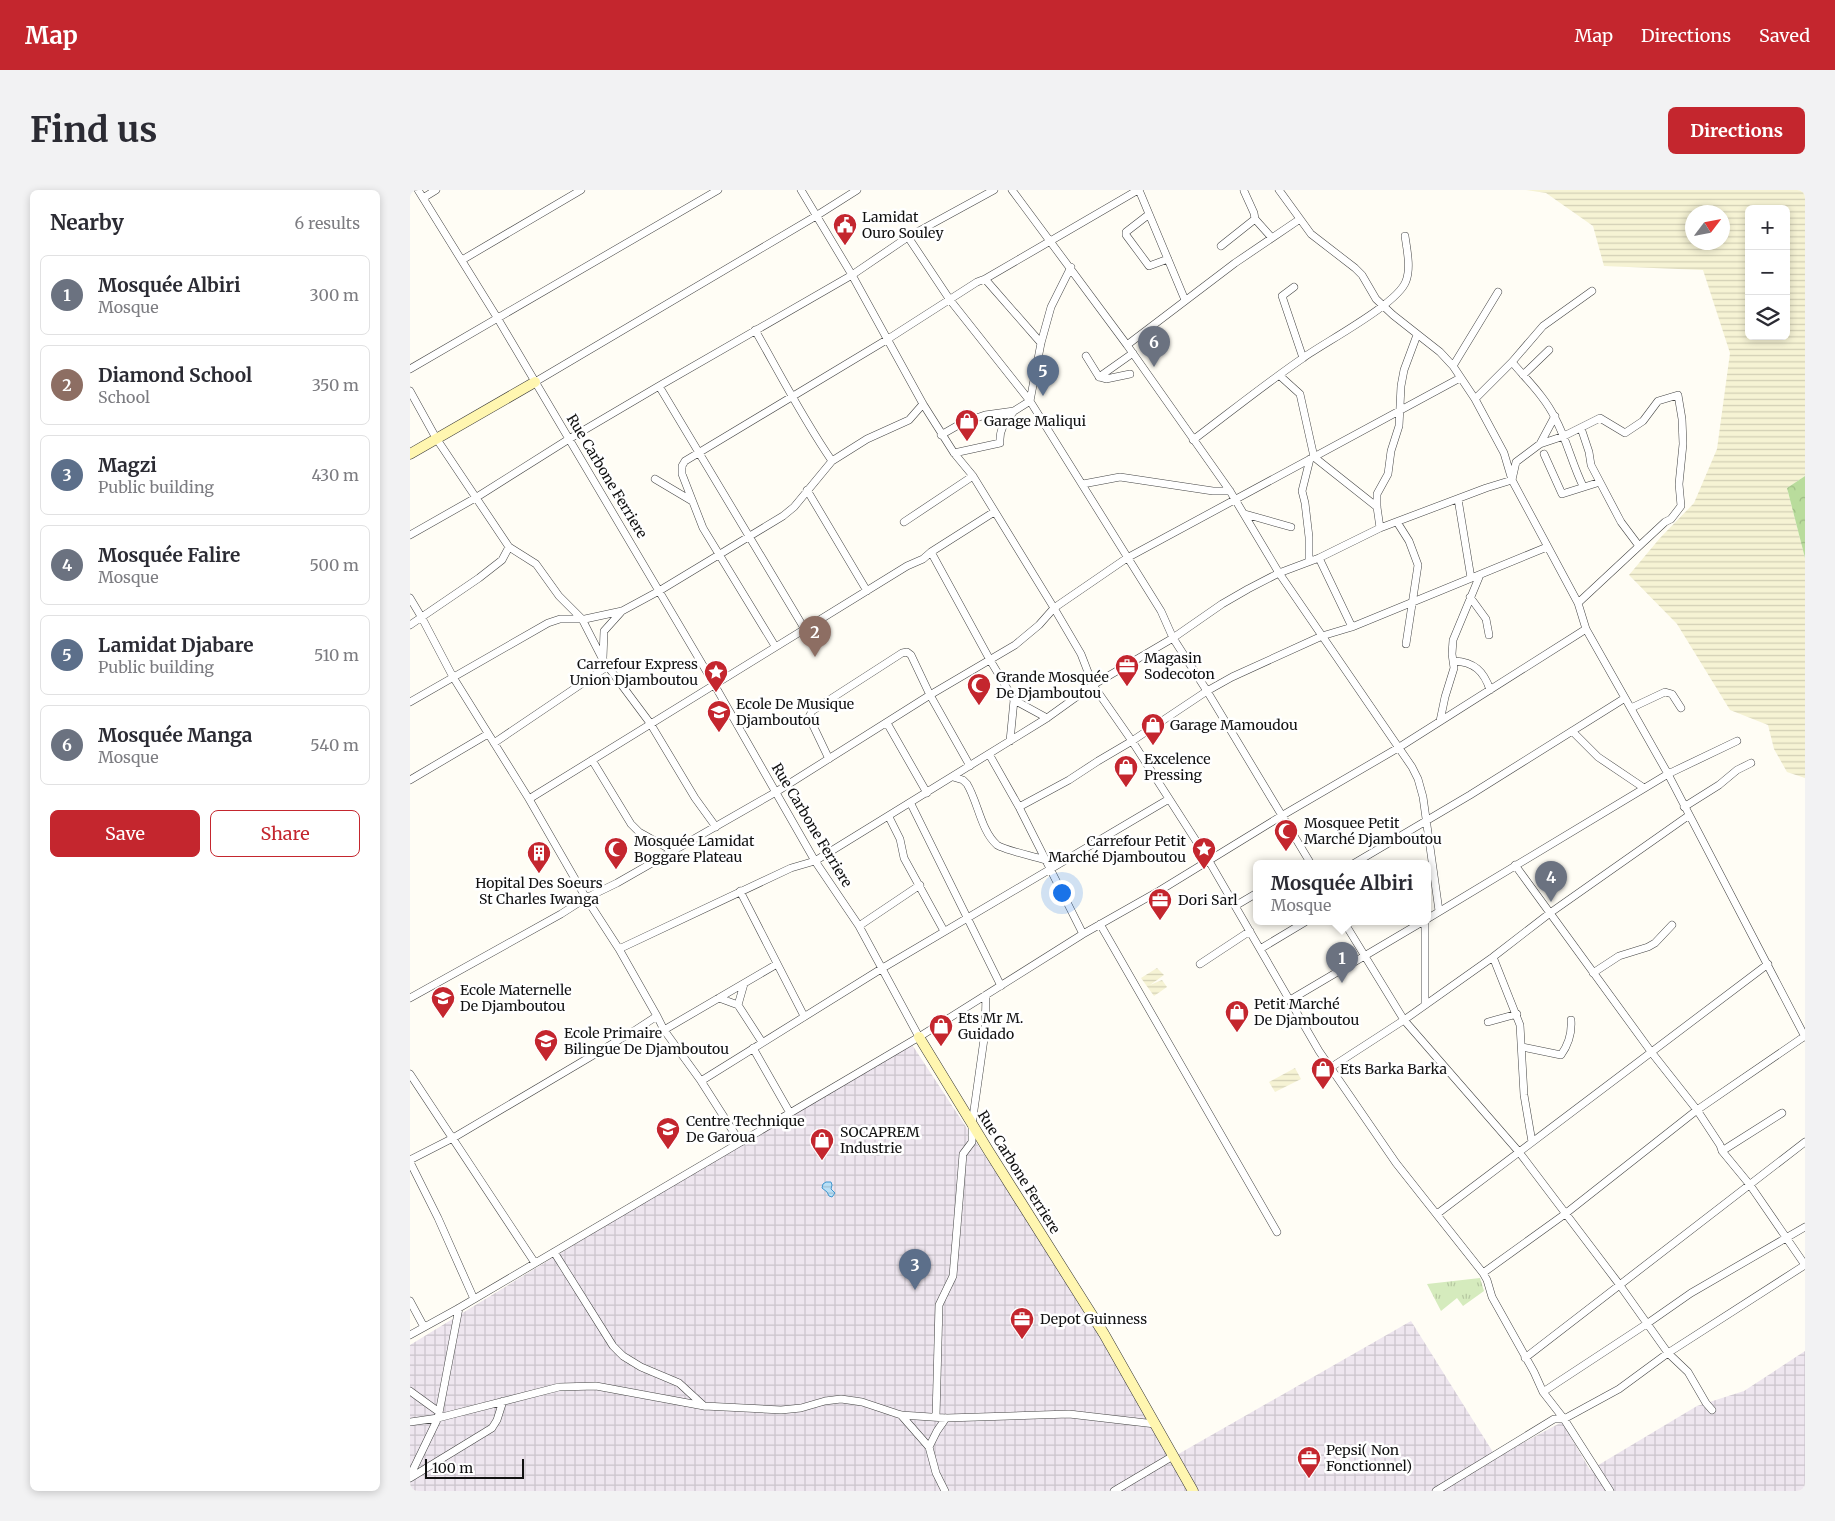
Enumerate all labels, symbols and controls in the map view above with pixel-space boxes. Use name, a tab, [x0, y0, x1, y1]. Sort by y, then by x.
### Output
text: Map	[25, 20, 78, 51]
text: Map	[1575, 24, 1613, 47]
text: Directions	[1641, 24, 1731, 47]
text: Saved	[1759, 24, 1810, 47]
button: Directions	[1668, 107, 1805, 154]
text: Find us	[30, 108, 157, 152]
north arrow	[1685, 205, 1730, 250]
map controls	[1745, 205, 1790, 340]
button: +	[1745, 205, 1790, 250]
place label: Lamidat Ouro Souley	[862, 208, 944, 242]
text: Nearby	[50, 209, 124, 236]
public building icon: Lamidat Ouro Souley	[832, 212, 858, 246]
text: 6 results	[295, 213, 360, 233]
button: −	[1745, 250, 1790, 295]
text: Mosquée Albiri	[98, 273, 240, 297]
text: 1	[63, 285, 71, 305]
text: 300 m	[310, 285, 359, 305]
button: layers	[1745, 295, 1790, 340]
text: Mosque	[98, 297, 159, 317]
pin: 6	[1138, 326, 1170, 367]
pin: 5	[1027, 355, 1059, 396]
text: Diamond School	[98, 363, 252, 387]
text: 2	[62, 375, 72, 395]
text: 350 m	[312, 375, 359, 395]
text: School	[98, 387, 150, 407]
shop icon: Garage Maliqui	[954, 408, 980, 442]
street label: Rue Carbone Ferriere	[563, 411, 651, 541]
place label: Garage Maliqui	[984, 412, 1086, 430]
text: Magzi	[98, 453, 157, 477]
text: 3	[62, 465, 72, 485]
text: 430 m	[312, 465, 359, 485]
text: Public building	[98, 477, 214, 497]
text: Mosquée Falire	[98, 543, 240, 567]
text: 4	[62, 555, 72, 575]
text: 500 m	[309, 555, 359, 575]
text: Mosque	[98, 567, 159, 587]
pin: 2	[799, 616, 831, 657]
text: Lamidat Djabare	[98, 633, 253, 657]
text: 5	[62, 645, 72, 665]
text: 510 m	[314, 645, 359, 665]
place label: Magasin Sodecoton	[1144, 649, 1215, 683]
office icon: Magasin Sodecoton	[1114, 653, 1140, 687]
place label: Carrefour Express Union Djamboutou	[570, 655, 698, 689]
text: Public building	[98, 657, 214, 677]
place icon: Carrefour Express Union Djamboutou	[703, 659, 729, 693]
place label: Grande Mosquée De Djamboutou	[996, 668, 1109, 702]
mosque icon: Grande Mosquée De Djamboutou	[966, 672, 992, 706]
place label: Ecole De Musique Djamboutou	[736, 695, 854, 729]
school or university icon: Ecole De Musique Djamboutou	[706, 699, 732, 733]
shop icon: Garage Mamoudou	[1140, 712, 1166, 746]
place label: Garage Mamoudou	[1170, 716, 1298, 734]
text: Mosquée Manga	[98, 723, 252, 747]
text: 6	[62, 735, 72, 755]
text: 540 m	[310, 735, 359, 755]
text: Mosque	[98, 747, 159, 767]
place label: Excelence Pressing	[1144, 750, 1210, 784]
shop icon: Excelence Pressing	[1113, 754, 1139, 788]
street label: Rue Carbone Ferriere	[768, 760, 856, 890]
button: Save	[50, 810, 200, 857]
button: Share	[210, 810, 360, 857]
place label: Mosquee Petit Marché Djamboutou	[1304, 814, 1442, 848]
mosque icon: Mosquee Petit Marché Djamboutou	[1273, 818, 1299, 852]
place label: Mosquée Lamidat Boggare Plateau	[634, 832, 755, 866]
place label: Carrefour Petit Marché Djamboutou	[1048, 832, 1187, 866]
mosque icon: Mosquée Lamidat Boggare Plateau	[603, 836, 629, 870]
place icon: Carrefour Petit Marché Djamboutou	[1191, 836, 1217, 870]
building icon: Hopital Des Soeurs St Charles Iwanga	[526, 840, 552, 874]
popup	[1253, 860, 1431, 925]
pin: 4	[1535, 861, 1567, 902]
text: Mosquée Albiri	[1271, 871, 1413, 895]
place label: Hopital Des Soeurs St Charles Iwanga	[475, 874, 603, 908]
your location	[1049, 880, 1075, 906]
office icon: Dori Sarl	[1147, 887, 1173, 921]
place label: Dori Sarl	[1178, 891, 1238, 909]
text: Mosque	[1271, 895, 1331, 915]
pin: 1	[1326, 942, 1358, 983]
place label: Ecole Maternelle De Djamboutou	[460, 981, 572, 1015]
school or university icon: Ecole Maternelle De Djamboutou	[430, 985, 456, 1019]
place label: Petit Marché De Djamboutou	[1254, 995, 1359, 1029]
shop icon: Petit Marché De Djamboutou	[1224, 999, 1250, 1033]
place label: Ets Mr M. Guidado	[958, 1009, 1023, 1043]
shop icon: Ets Mr M. Guidado	[928, 1013, 954, 1047]
place label: Ecole Primaire Bilingue De Djamboutou	[564, 1024, 729, 1058]
school or university icon: Ecole Primaire Bilingue De Djamboutou	[533, 1028, 559, 1062]
shop icon: Ets Barka Barka	[1310, 1056, 1336, 1090]
place label: Ets Barka Barka	[1340, 1060, 1447, 1078]
street label: Rue Carbone Ferriere	[974, 1107, 1064, 1237]
place label: Centre Technique De Garoua	[686, 1112, 804, 1146]
school or university icon: Centre Technique De Garoua	[655, 1116, 681, 1150]
place label: SOCAPREM Industrie	[840, 1123, 920, 1157]
shop icon: SOCAPREM Industrie	[809, 1127, 835, 1161]
pin: 3	[899, 1249, 931, 1290]
office icon: Depot Guinness	[1009, 1306, 1035, 1340]
place label: Depot Guinness	[1040, 1310, 1147, 1328]
place label: Pepsi( Non Fonctionnel)	[1326, 1441, 1412, 1475]
office icon: Pepsi( Non Fonctionnel)	[1296, 1445, 1322, 1479]
scale bar	[425, 1456, 524, 1479]
text: 100 m	[432, 1459, 473, 1477]

